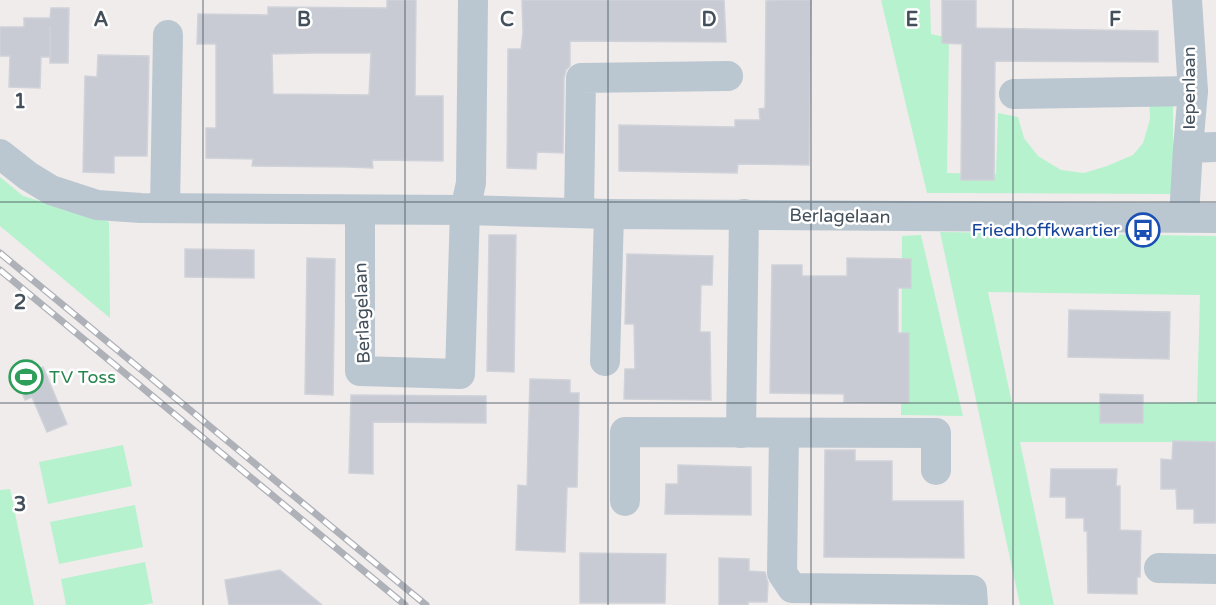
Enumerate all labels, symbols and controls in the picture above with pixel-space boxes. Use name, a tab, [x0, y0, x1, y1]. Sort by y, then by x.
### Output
text: A	[94, 8, 109, 32]
text: B	[297, 8, 311, 32]
text: C	[500, 8, 514, 32]
text: D	[701, 8, 717, 32]
text: E	[906, 8, 919, 32]
text: F	[1109, 8, 1121, 32]
street label: Iepenlaan	[1178, 46, 1200, 130]
text: 1	[14, 90, 26, 114]
street label: Berlagelaan	[789, 204, 891, 228]
bus stop icon: Friedhoffkwartier	[1125, 212, 1161, 248]
place label: Friedhoffkwartier	[971, 219, 1120, 241]
street label: Berlagelaan	[349, 262, 375, 364]
text: 2	[14, 291, 26, 315]
sports icon: TV Toss	[8, 359, 44, 395]
place label: TV Toss	[49, 366, 116, 388]
text: 3	[14, 493, 26, 517]

